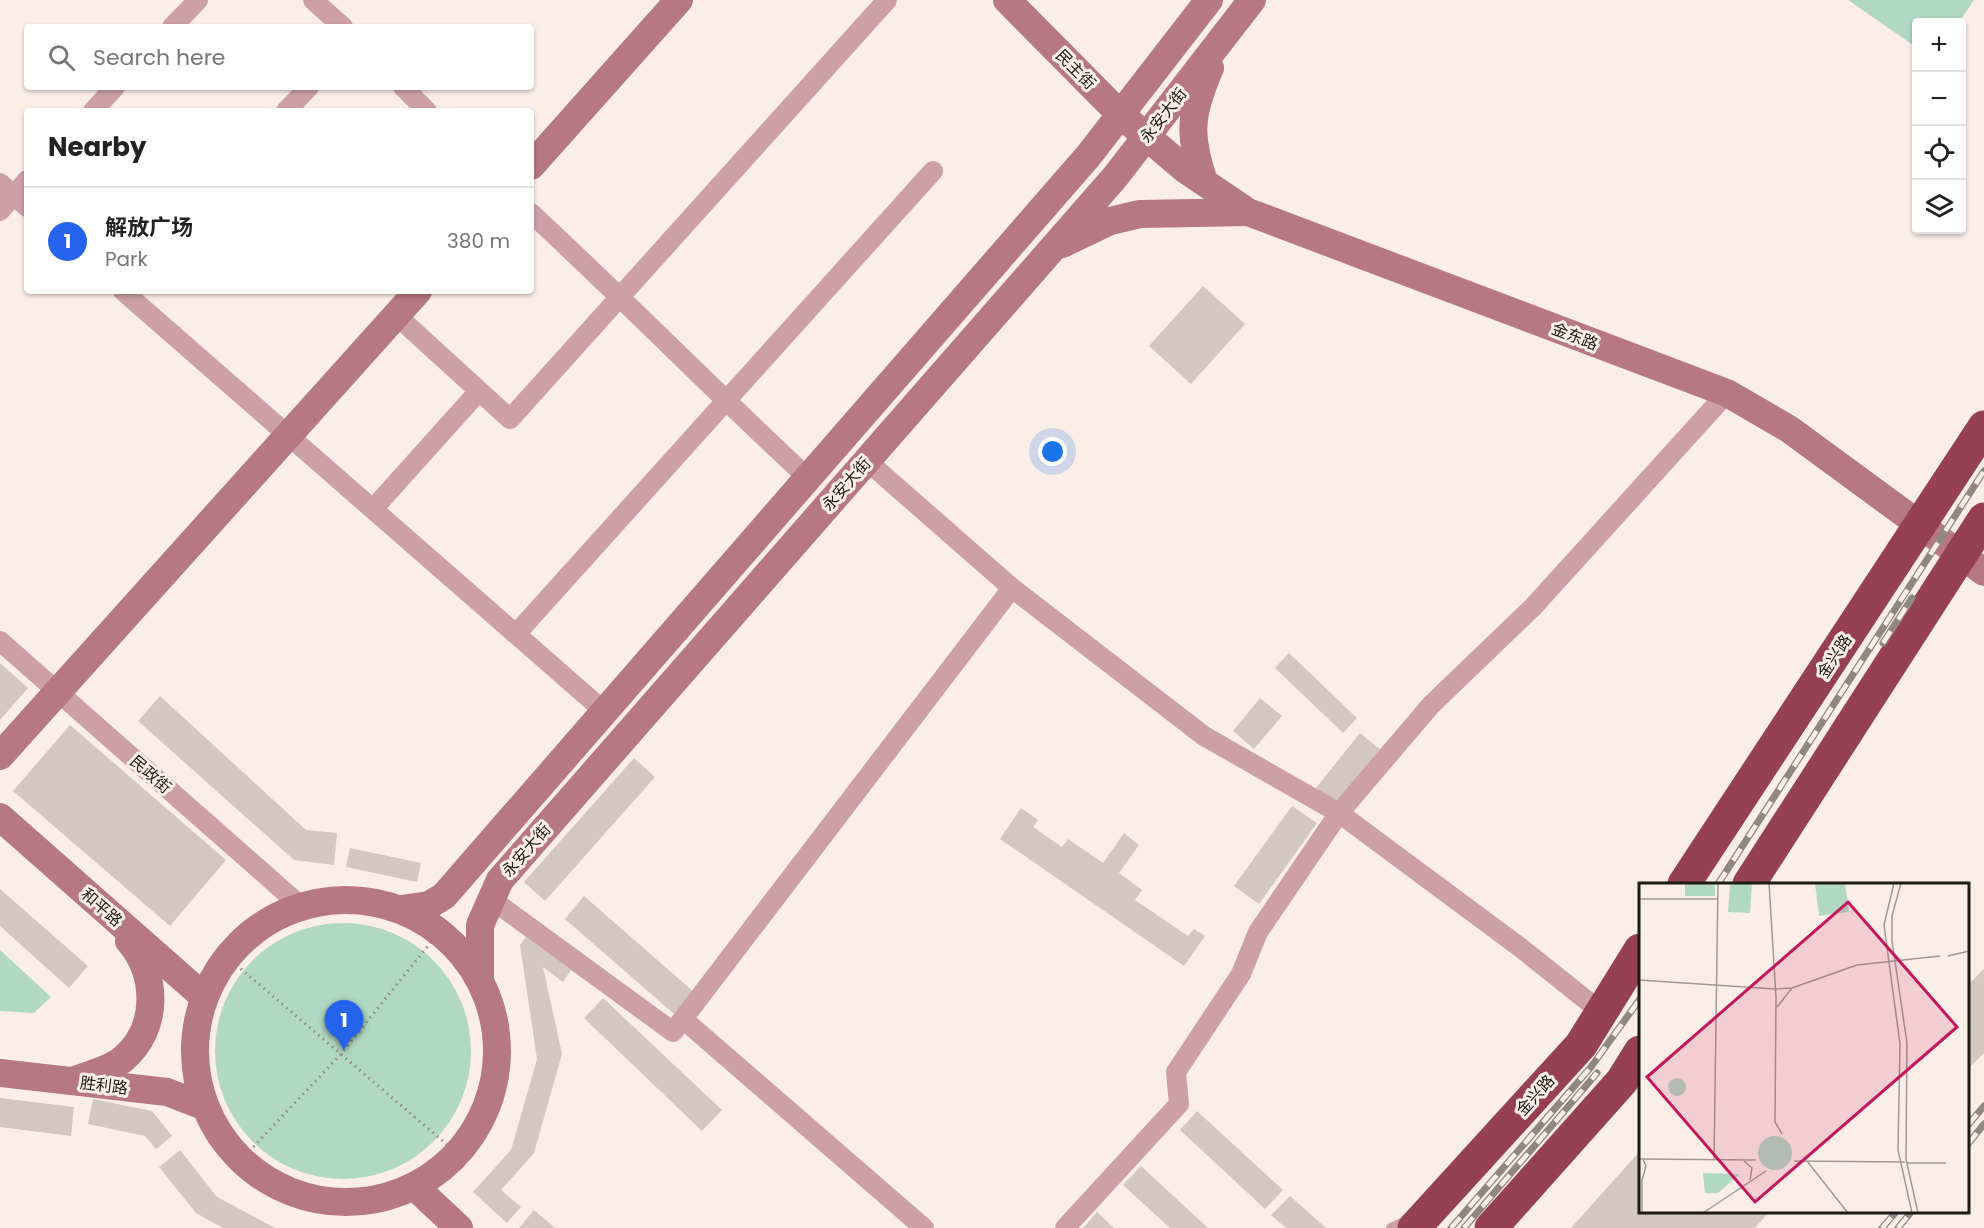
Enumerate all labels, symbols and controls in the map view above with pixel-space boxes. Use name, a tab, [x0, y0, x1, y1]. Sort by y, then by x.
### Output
map controls	[1912, 18, 1966, 234]
button: +	[1912, 18, 1966, 72]
search box	[24, 24, 534, 90]
icon: search	[45, 41, 78, 74]
text: Search here	[93, 42, 226, 73]
street label: 民主街	[1051, 44, 1101, 94]
button: −	[1912, 72, 1966, 126]
street label: 永安大街	[1135, 83, 1192, 148]
button: locate	[1912, 126, 1966, 180]
text: Nearby	[48, 129, 146, 165]
button: layers	[1912, 180, 1966, 234]
text: 解放广场	[105, 212, 193, 243]
text: 1	[64, 227, 71, 255]
text: 380 m	[447, 227, 510, 255]
text: Park	[105, 245, 148, 273]
street label: 金东路	[1548, 317, 1601, 356]
your location	[1038, 437, 1067, 466]
street label: 永安大街	[817, 453, 876, 516]
street label: 金兴路	[1812, 630, 1857, 683]
street label: 民政街	[125, 750, 176, 799]
street label: 永安大街	[497, 819, 556, 882]
street label: 和平路	[76, 883, 127, 932]
inset map	[1639, 883, 1969, 1213]
pin: 1	[324, 1000, 364, 1050]
street label: 金兴路	[1511, 1070, 1560, 1121]
street label: 胜利路	[79, 1071, 129, 1100]

